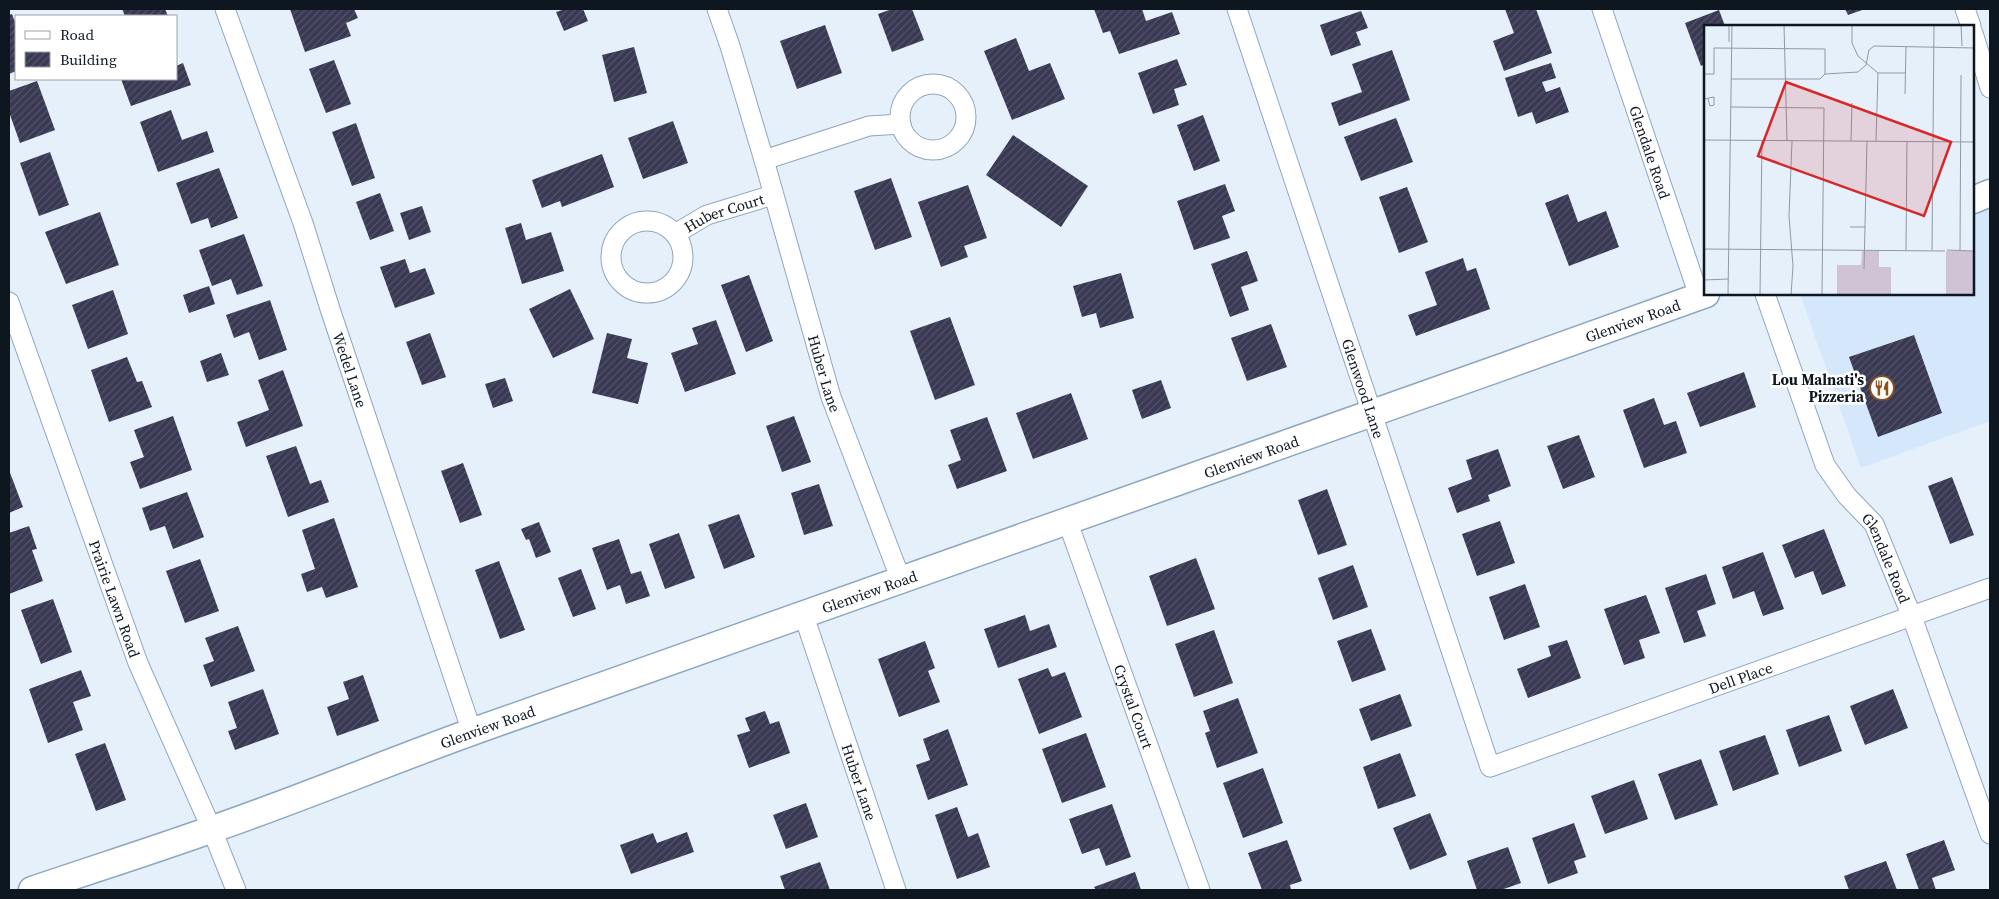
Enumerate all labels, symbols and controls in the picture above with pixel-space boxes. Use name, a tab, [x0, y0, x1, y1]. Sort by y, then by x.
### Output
legend	[15, 15, 178, 80]
text: Road	[60, 24, 94, 45]
inset map	[1704, 25, 1974, 295]
text: Building	[60, 49, 117, 70]
street label: Glendale Road	[1625, 103, 1676, 202]
street label: Huber Court	[680, 188, 767, 237]
street label: Glenview Road	[1582, 293, 1683, 347]
street label: Wedel Lane	[328, 329, 373, 411]
street label: Huber Lane	[803, 332, 846, 415]
street label: Glenwood Lane	[1337, 336, 1390, 441]
place label: Lou Malnati's Pizzeria	[1772, 369, 1865, 407]
restaurant icon: Lou Malnati's Pizzeria	[1869, 375, 1895, 401]
street label: Glenview Road	[1201, 430, 1302, 483]
street label: Glendale Road	[1858, 508, 1916, 607]
street label: Prairie Lawn Road	[84, 537, 146, 661]
street label: Glenview Road	[819, 565, 920, 618]
street label: Dell Place	[1706, 656, 1775, 698]
street label: Crystal Court	[1109, 661, 1159, 752]
street label: Glenview Road	[437, 700, 538, 753]
street label: Huber Lane	[837, 741, 882, 823]

